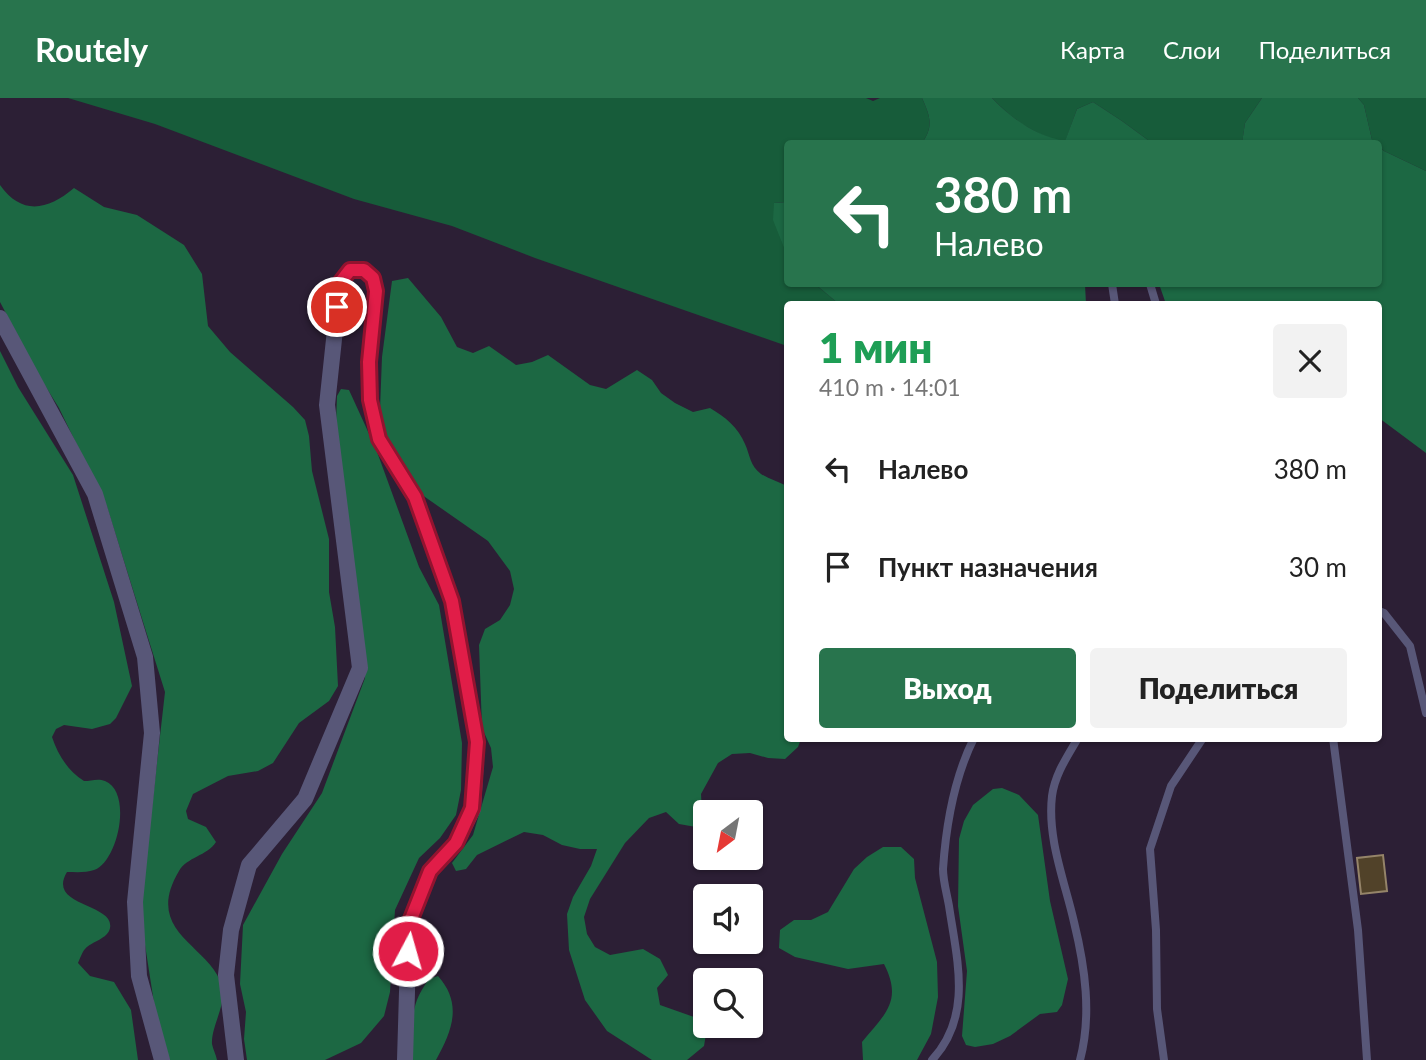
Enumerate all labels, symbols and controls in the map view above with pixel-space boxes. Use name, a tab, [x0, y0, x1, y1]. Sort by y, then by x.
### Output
text: Routely	[35, 29, 148, 69]
text: Карта	[1060, 35, 1125, 64]
text: Слои	[1163, 35, 1220, 64]
text: Поделиться	[1258, 35, 1391, 64]
text: 380 m	[934, 165, 1072, 223]
icon: left	[819, 168, 910, 259]
text: Налево	[934, 224, 1044, 263]
pin	[307, 277, 367, 337]
icon: arrive	[318, 288, 356, 326]
text: 1 мин	[819, 322, 933, 372]
button: close	[1273, 324, 1347, 398]
text: 410 m · 14:01	[819, 373, 961, 401]
icon: left	[819, 450, 857, 488]
text: Налево	[878, 453, 968, 485]
text: 380 m	[1274, 453, 1347, 485]
icon: arrive	[819, 548, 857, 586]
text: Пункт назначения	[878, 551, 1098, 583]
text: 30 m	[1289, 551, 1347, 583]
button: Выход	[819, 648, 1076, 728]
button: Поделиться	[1090, 648, 1347, 728]
north arrow	[693, 800, 763, 870]
map controls	[693, 800, 763, 1038]
button: sound	[693, 884, 763, 954]
position arrow	[371, 914, 445, 988]
button: search	[693, 968, 763, 1038]

